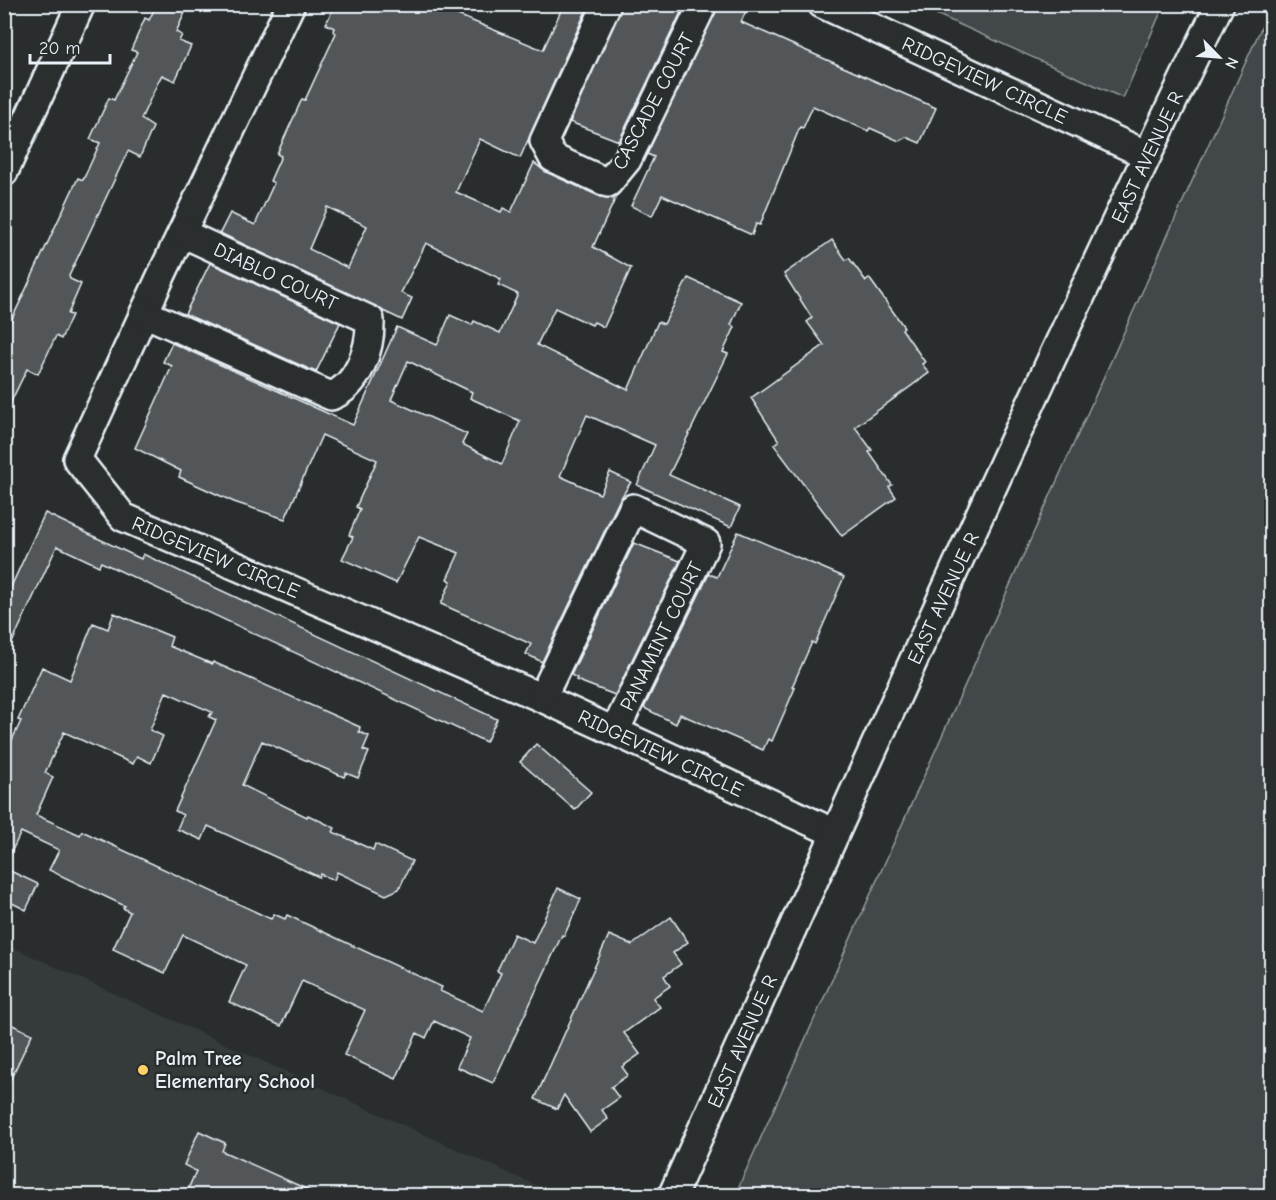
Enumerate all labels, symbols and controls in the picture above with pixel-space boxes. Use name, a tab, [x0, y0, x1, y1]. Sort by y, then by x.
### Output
scale bar	[30, 27, 110, 65]
north arrow	[1189, 27, 1249, 87]
street label: CASCADE COURT	[608, 28, 699, 174]
street label: RIDGEVIEW CIRCLE	[898, 32, 1071, 129]
text: 20 m	[39, 38, 80, 59]
text: N	[1221, 54, 1242, 71]
street label: EAST AVENUE R	[1107, 87, 1188, 227]
street label: DIABLO COURT	[210, 238, 342, 315]
street label: RIDGEVIEW CIRCLE	[129, 512, 303, 603]
street label: EAST AVENUE R	[903, 528, 984, 668]
street label: PANAMINT COURT	[615, 557, 708, 715]
street label: RIDGEVIEW CIRCLE	[574, 705, 747, 802]
street label: EAST AVENUE R	[703, 971, 782, 1111]
place label: Palm Tree Elementary School	[155, 1047, 315, 1093]
marker: Palm Tree Elementary School	[136, 1063, 150, 1077]

